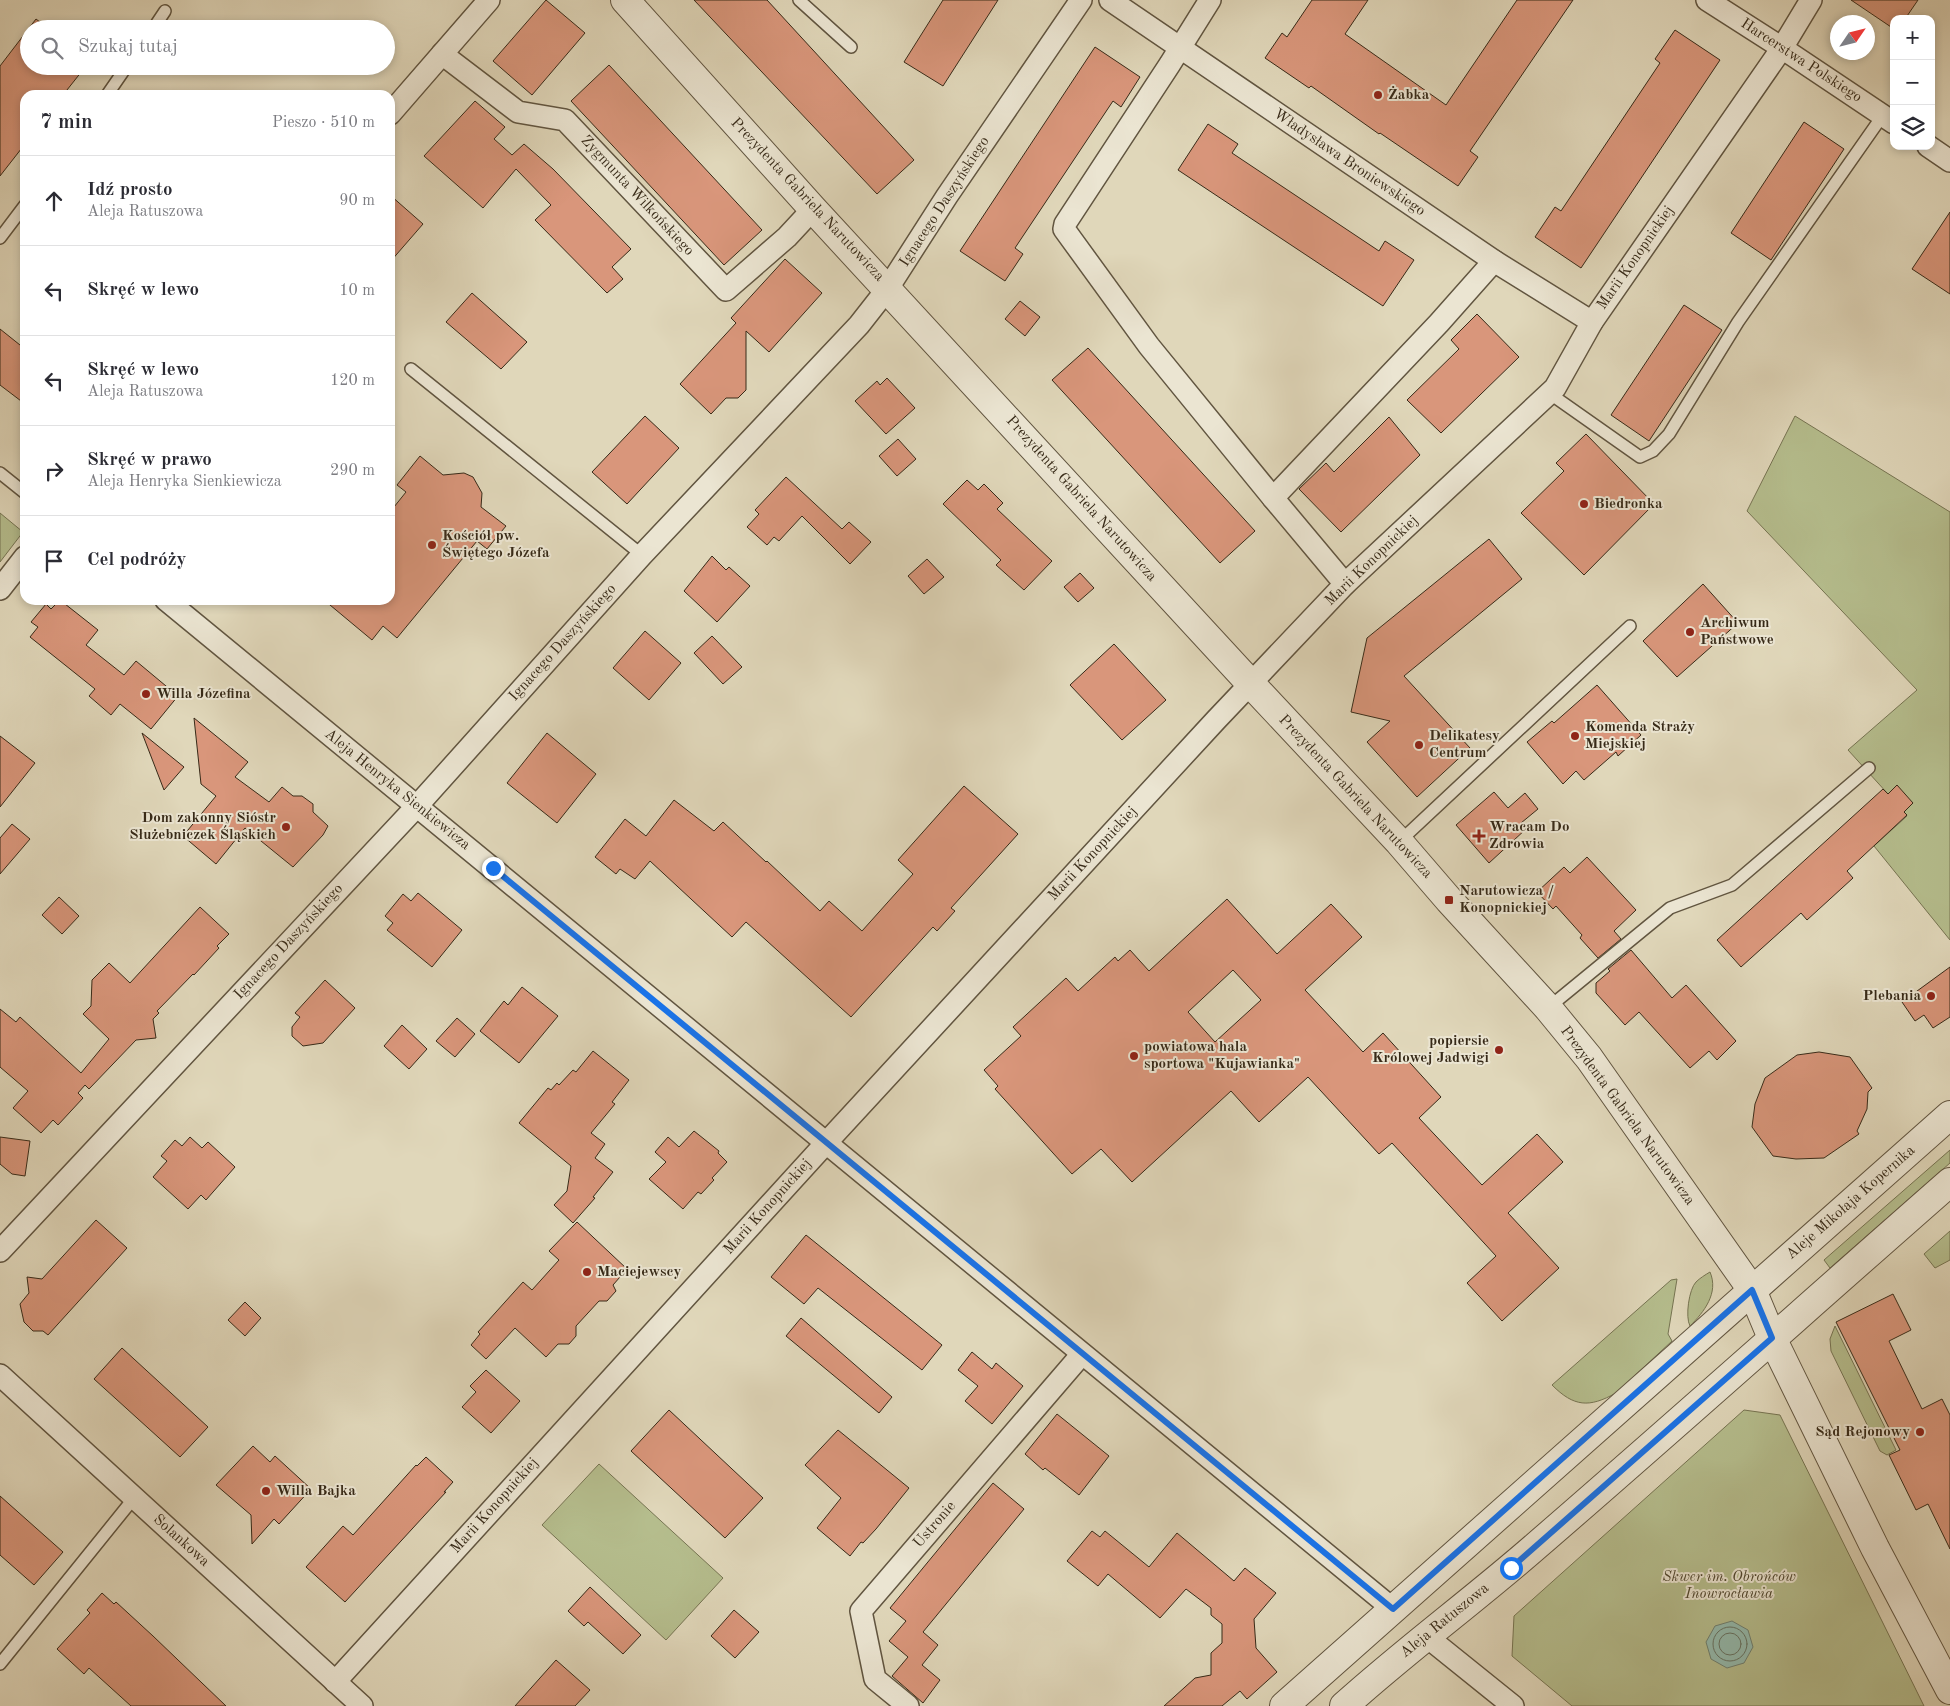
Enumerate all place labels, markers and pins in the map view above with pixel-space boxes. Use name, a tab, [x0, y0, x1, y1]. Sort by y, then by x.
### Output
place label: Żabka	[1388, 86, 1430, 103]
marker: Żabka	[1372, 89, 1384, 101]
place label: Biedronka	[1594, 497, 1663, 512]
marker: Biedronka	[1578, 498, 1590, 510]
place label: Kościół pw. Świętego Józefa	[442, 529, 550, 561]
marker: Kościół pw. Świętego Józefa	[426, 539, 438, 551]
place label: Archiwum Państwowe	[1700, 616, 1774, 648]
marker: Archiwum Państwowe	[1684, 626, 1696, 638]
place label: Willa Józefina	[156, 687, 251, 702]
marker: Willa Józefina	[140, 688, 152, 700]
place label: Komenda Straży Miejskiej	[1585, 720, 1695, 752]
place label: Delikatesy Centrum	[1429, 729, 1500, 761]
marker: Komenda Straży Miejskiej	[1569, 730, 1581, 742]
marker: Delikatesy Centrum	[1413, 739, 1425, 751]
place label: Dom zakonny Sióstr Służebniczek Śląskich	[129, 811, 276, 843]
place label: Wracam Do Zdrowia	[1489, 820, 1569, 852]
marker: Dom zakonny Sióstr Służebniczek Śląskich	[280, 821, 292, 833]
marker: Wracam Do Zdrowia	[1473, 830, 1485, 842]
place label: Narutowicza / Konopnickiej	[1459, 884, 1554, 916]
marker: Narutowicza / Konopnickiej	[1443, 894, 1455, 906]
place label: Plebania	[1863, 989, 1921, 1004]
marker: Plebania	[1925, 990, 1937, 1002]
place label: popiersie Królowej Jadwigi	[1372, 1034, 1489, 1066]
place label: powiatowa hala sportowa "Kujawianka"	[1144, 1040, 1300, 1072]
marker: popiersie Królowej Jadwigi	[1493, 1044, 1505, 1056]
marker: powiatowa hala sportowa "Kujawianka"	[1128, 1050, 1140, 1062]
place label: Maciejewscy	[597, 1265, 682, 1280]
marker: Maciejewscy	[581, 1266, 593, 1278]
place label: Sąd Rejonowy	[1815, 1425, 1910, 1440]
marker: Sąd Rejonowy	[1914, 1426, 1926, 1438]
place label: Willa Bajka	[276, 1484, 356, 1499]
marker: Willa Bajka	[260, 1485, 272, 1497]

